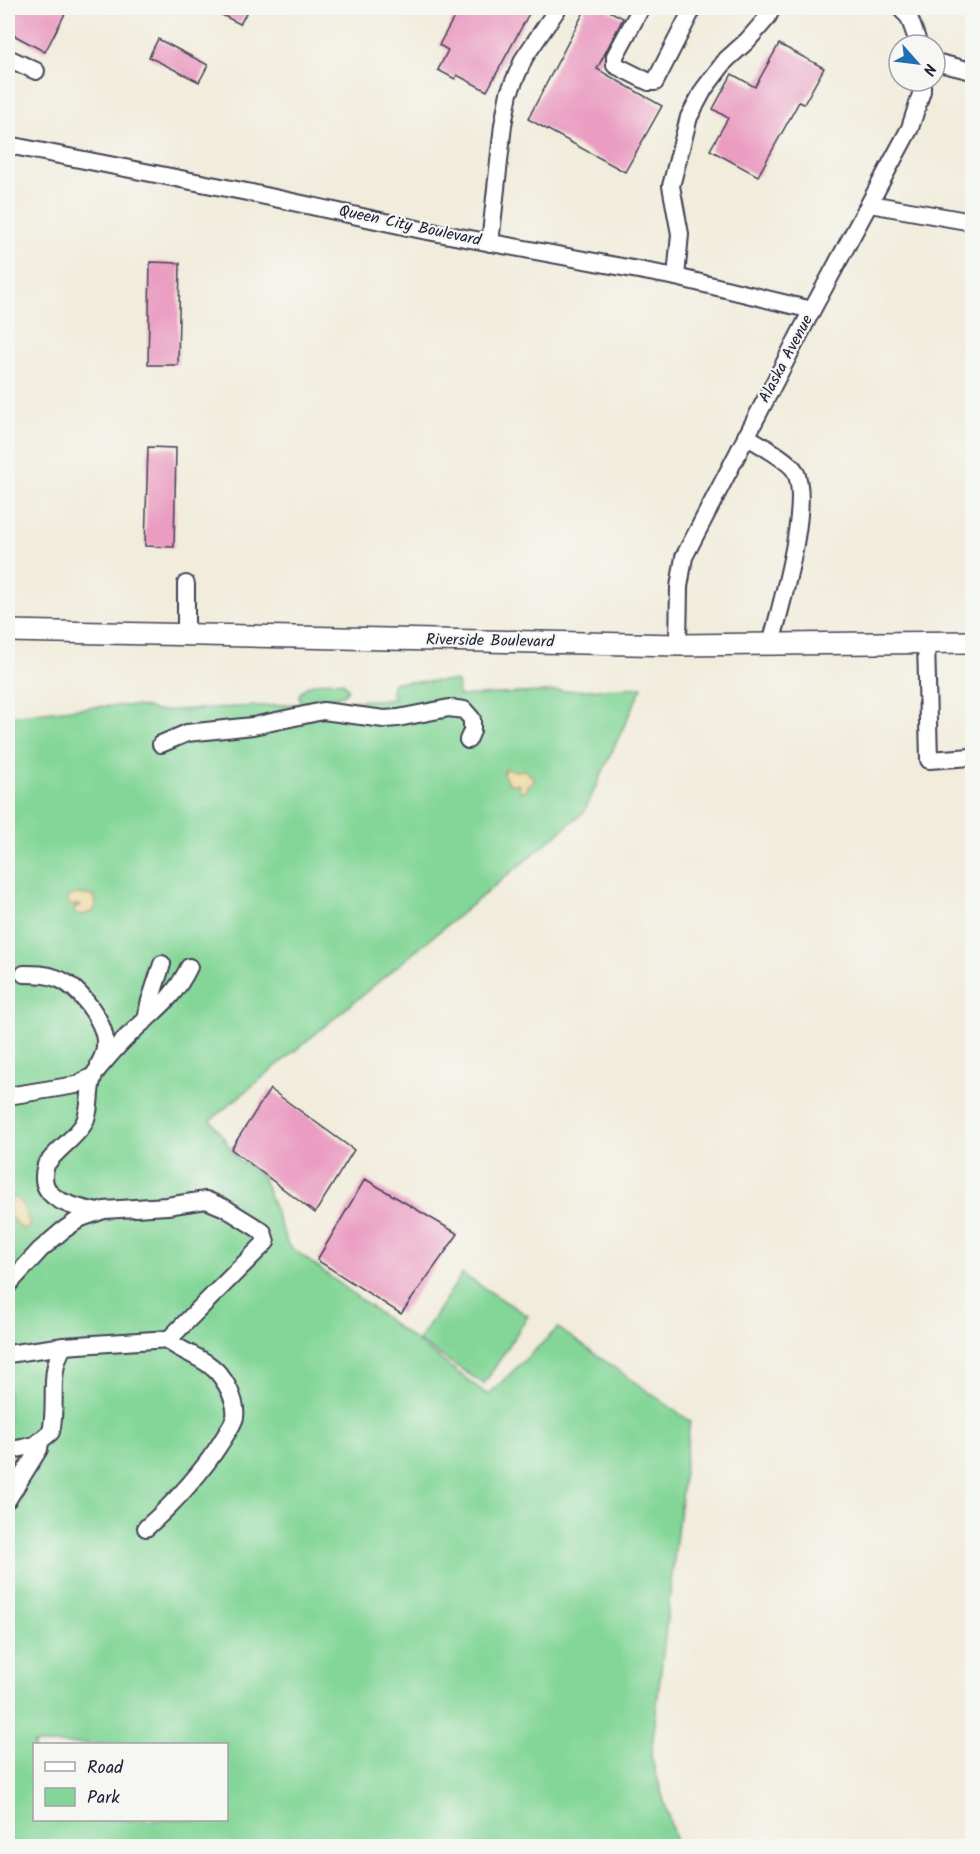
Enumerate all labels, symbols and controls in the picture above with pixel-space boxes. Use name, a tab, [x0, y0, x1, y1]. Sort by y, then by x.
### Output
north arrow	[887, 33, 947, 93]
text: N	[916, 59, 942, 80]
street label: Queen City Boulevard	[337, 199, 484, 253]
street label: Alaska Avenue	[752, 311, 820, 407]
street label: Riverside Boulevard	[426, 627, 555, 655]
legend	[33, 1743, 228, 1821]
text: Road	[87, 1754, 124, 1783]
text: Park	[87, 1784, 120, 1813]

